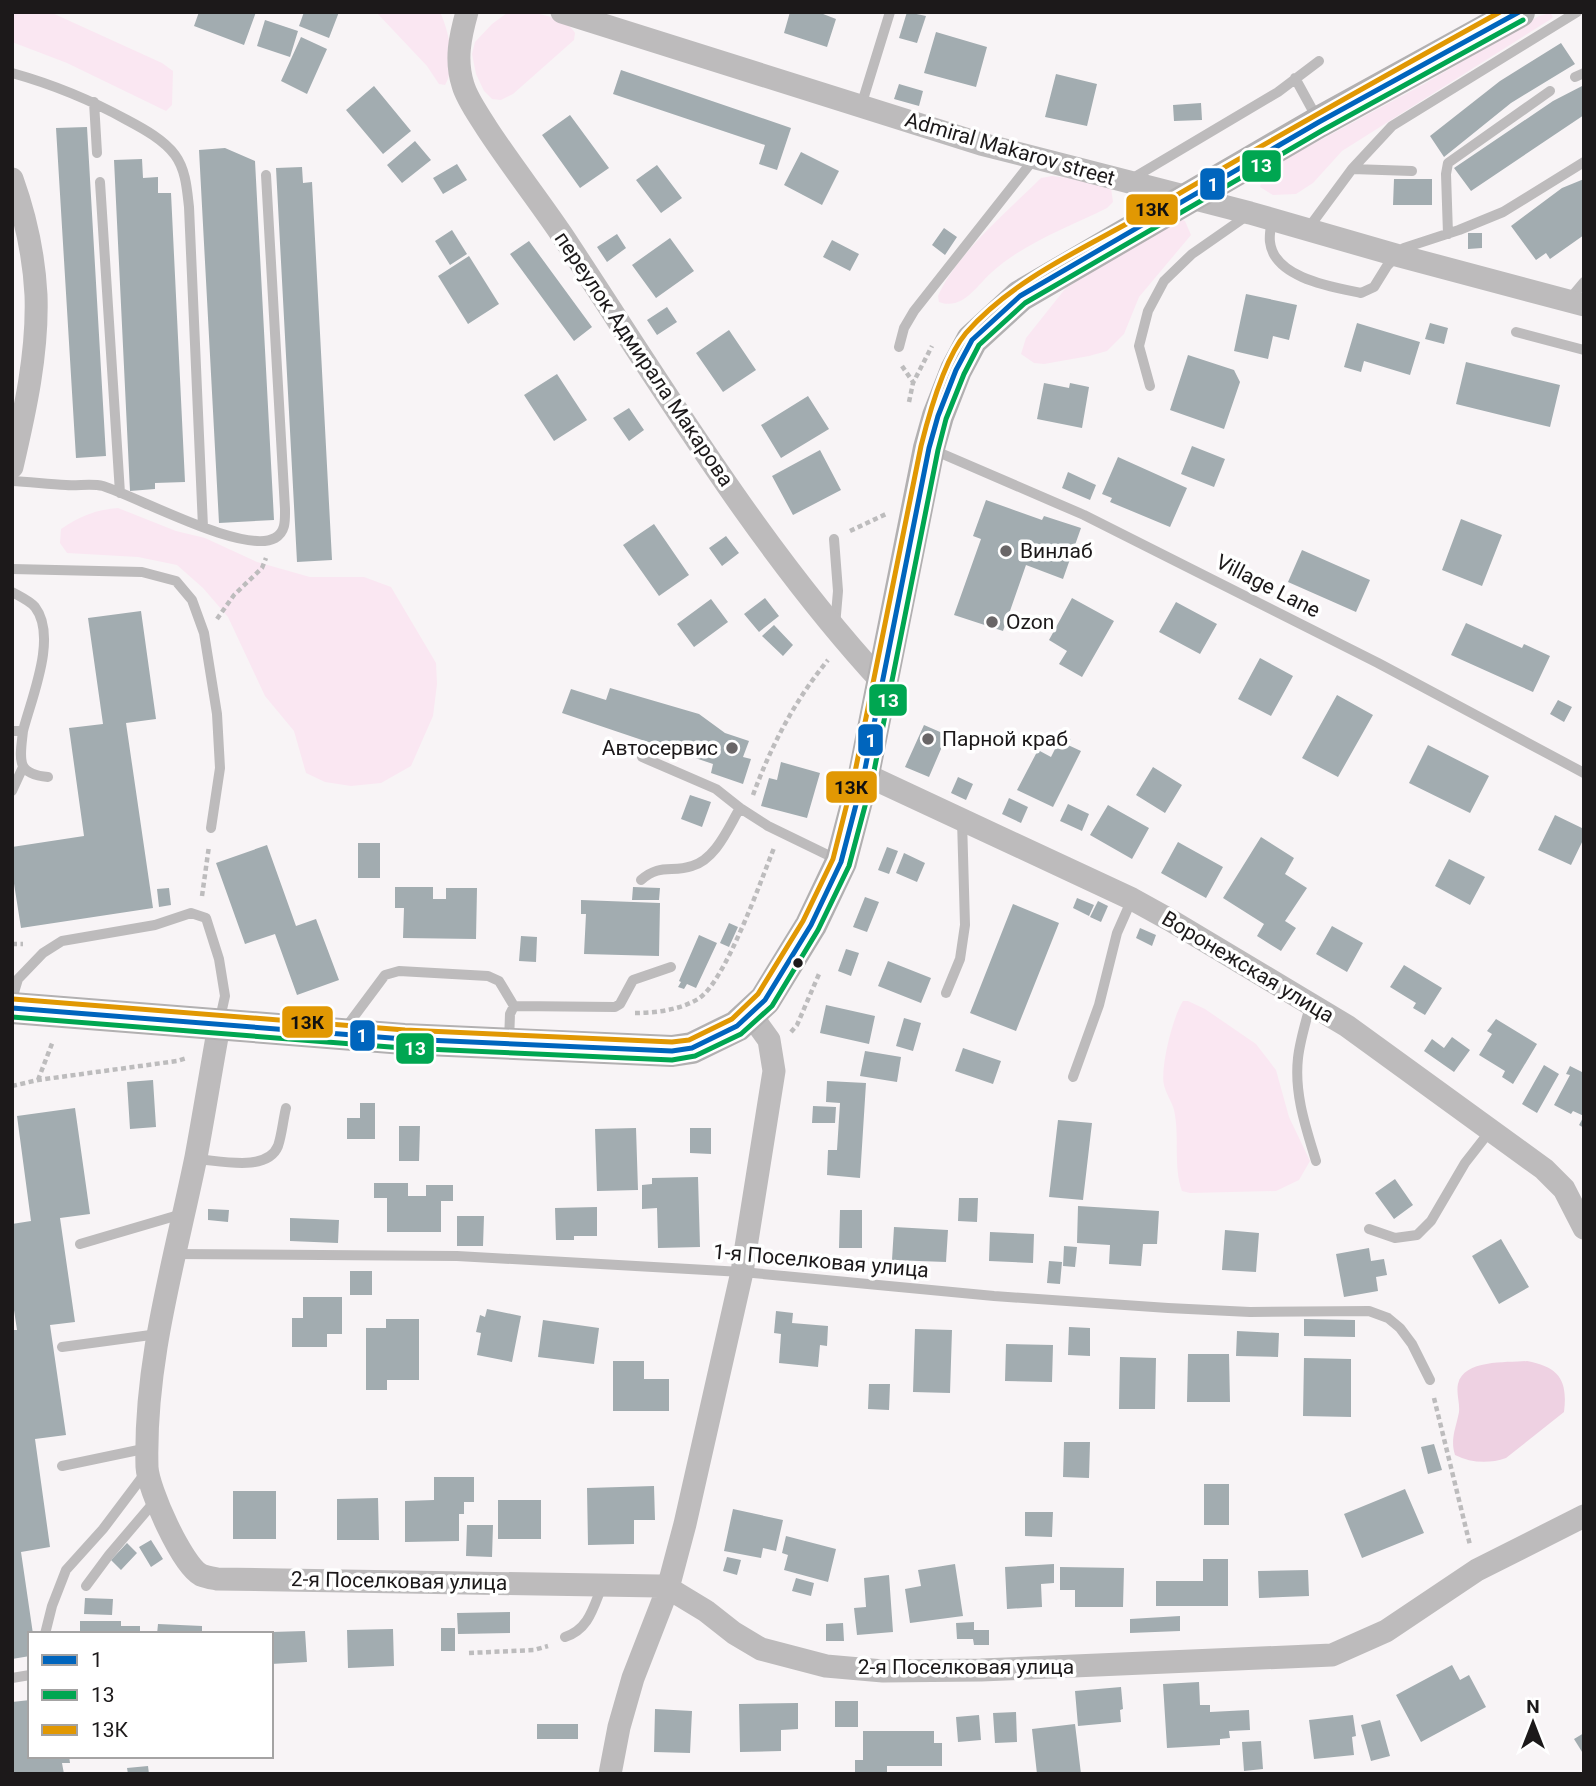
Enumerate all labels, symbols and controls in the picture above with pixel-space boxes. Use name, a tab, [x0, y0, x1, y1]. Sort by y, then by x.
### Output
street label: Admiral Makarov street	[902, 108, 1118, 191]
line badge: 13	[1241, 149, 1282, 183]
text: 13	[1250, 154, 1272, 177]
line badge: 1	[1199, 167, 1226, 201]
text: 1	[1208, 173, 1218, 196]
line badge: 13К	[1125, 193, 1179, 226]
text: 13К	[1135, 198, 1170, 221]
street label: переулок Адмирала Макарова	[550, 227, 738, 491]
place label: Винлаб	[1020, 539, 1093, 563]
marker: Винлаб	[998, 543, 1014, 559]
street label: Village Lane	[1212, 549, 1324, 623]
place label: Ozon	[1006, 610, 1054, 634]
marker: Ozon	[984, 614, 1000, 630]
line badge: 13	[868, 683, 908, 717]
text: 13	[877, 689, 899, 712]
line badge: 1	[857, 723, 884, 757]
place label: Парной краб	[942, 727, 1068, 751]
text: 1	[866, 729, 876, 752]
marker: Парной краб	[920, 731, 936, 747]
place label: Автосервис	[602, 736, 718, 760]
marker: Автосервис	[724, 740, 740, 756]
line badge: 13К	[825, 770, 878, 804]
text: 13К	[834, 776, 869, 799]
street label: Воронежская улица	[1158, 906, 1338, 1028]
unlabelled marker	[791, 956, 805, 970]
line badge: 13К	[281, 1005, 334, 1039]
text: 13К	[290, 1011, 325, 1034]
line badge: 1	[349, 1019, 376, 1052]
text: 1	[357, 1024, 367, 1047]
line badge: 13	[395, 1032, 435, 1065]
text: 13	[404, 1037, 426, 1060]
street label: 1-я Поселковая улица	[712, 1240, 930, 1282]
street label: 2-я Поселковая улица	[291, 1567, 507, 1595]
legend	[28, 1632, 273, 1758]
text: 1	[91, 1648, 103, 1672]
street label: 2-я Поселковая улица	[858, 1655, 1074, 1679]
text: 13	[91, 1683, 115, 1707]
north arrow	[1498, 1688, 1568, 1758]
text: N	[1526, 1695, 1540, 1718]
text: 13К	[91, 1718, 129, 1742]

